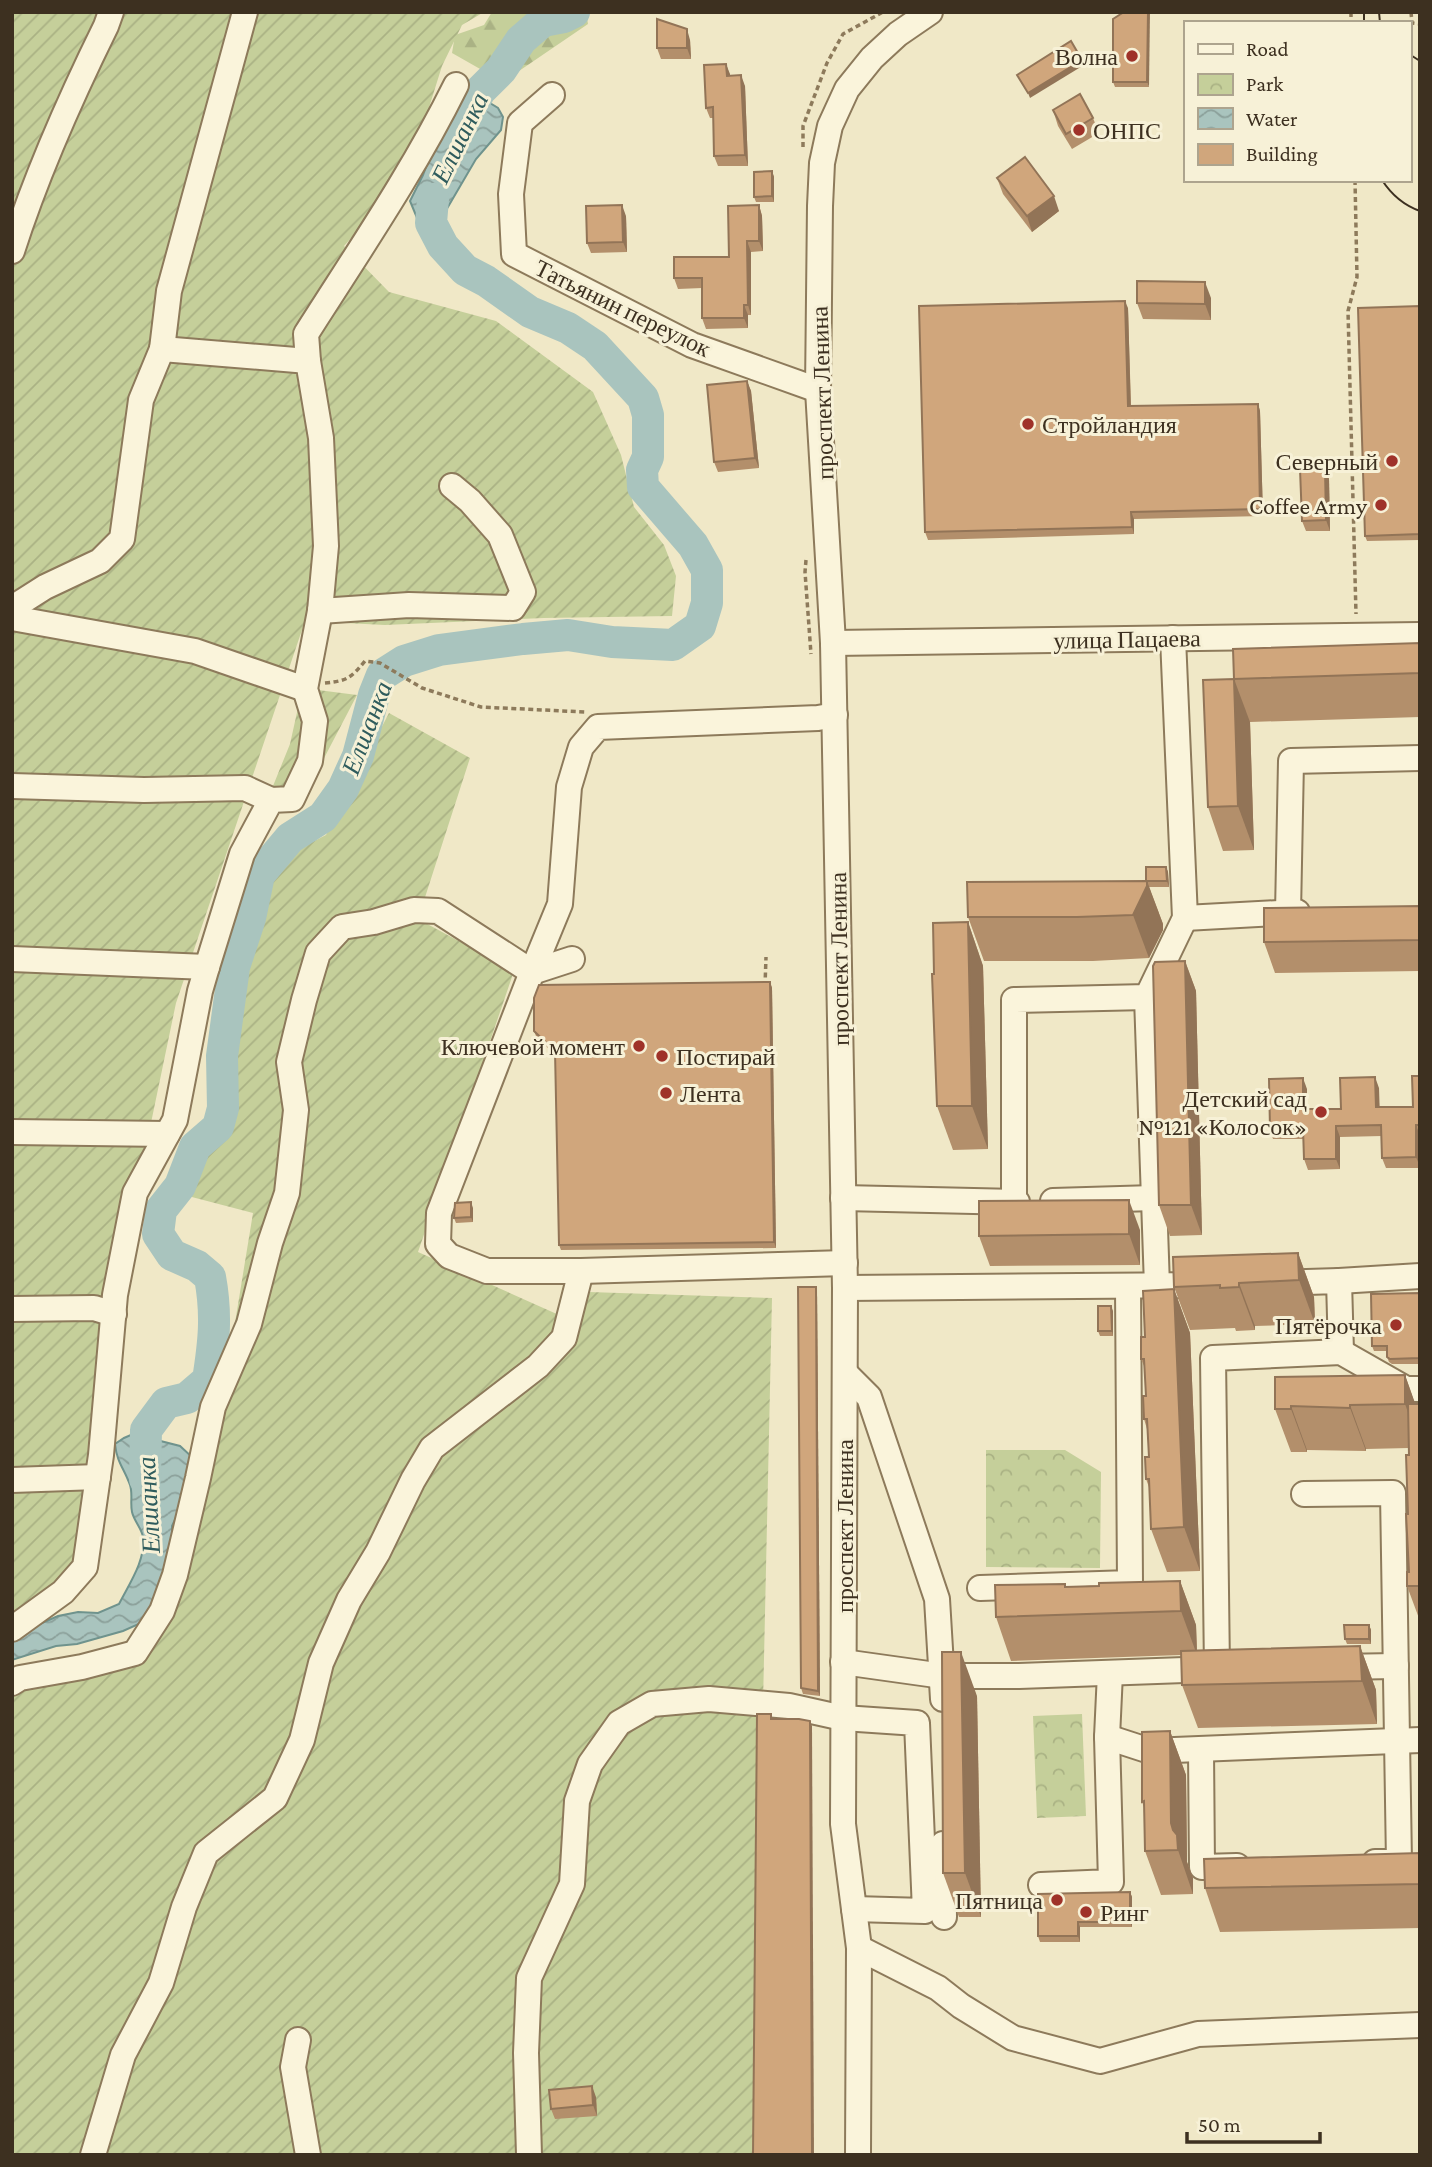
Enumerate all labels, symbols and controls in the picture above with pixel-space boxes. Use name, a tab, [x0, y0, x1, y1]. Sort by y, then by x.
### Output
legend	[1184, 21, 1411, 182]
text: Road	[1246, 37, 1289, 61]
place label: Волна	[1055, 43, 1118, 70]
marker: Волна	[1124, 48, 1140, 64]
text: Park	[1246, 72, 1283, 96]
water label: Елшанка	[425, 88, 494, 189]
text: Water	[1246, 107, 1298, 131]
place label: ОНПС	[1093, 117, 1161, 144]
marker: ОНПС	[1071, 122, 1087, 138]
text: Building	[1246, 142, 1318, 166]
street label: Татьянин переулок	[531, 254, 715, 362]
street label: проспект Ленина	[805, 305, 839, 480]
place label: Стройландия	[1042, 411, 1177, 438]
marker: Стройландия	[1020, 416, 1036, 432]
place label: Северный	[1275, 448, 1378, 475]
marker: Северный	[1384, 453, 1400, 469]
place label: Coffee Army	[1249, 492, 1368, 519]
marker: Coffee Army	[1373, 497, 1389, 513]
street label: улица Пацаева	[1053, 624, 1201, 654]
water label: Елшанка	[336, 677, 398, 780]
street label: проспект Ленина	[824, 871, 854, 1046]
place label: Ключевой момент	[441, 1033, 626, 1060]
marker: Ключевой момент	[631, 1038, 647, 1054]
place label: Постирай	[676, 1043, 776, 1070]
marker: Постирай	[654, 1048, 670, 1064]
place label: Лента	[680, 1080, 741, 1107]
marker: Лента	[658, 1085, 674, 1101]
place label: Детский сад №121 «Колосок»	[1138, 1085, 1307, 1140]
marker: Детский сад №121 «Колосок»	[1313, 1104, 1329, 1120]
place label: Пятёрочка	[1275, 1312, 1382, 1339]
marker: Пятёрочка	[1388, 1317, 1404, 1333]
street label: проспект Ленина	[831, 1439, 858, 1613]
water label: Елшанка	[132, 1456, 166, 1555]
place label: Пятница	[955, 1887, 1043, 1914]
marker: Пятница	[1049, 1892, 1065, 1908]
place label: Ринг	[1100, 1899, 1149, 1926]
marker: Ринг	[1078, 1904, 1094, 1920]
scale bar	[1187, 2100, 1320, 2144]
text: 50 m	[1198, 2113, 1241, 2137]

